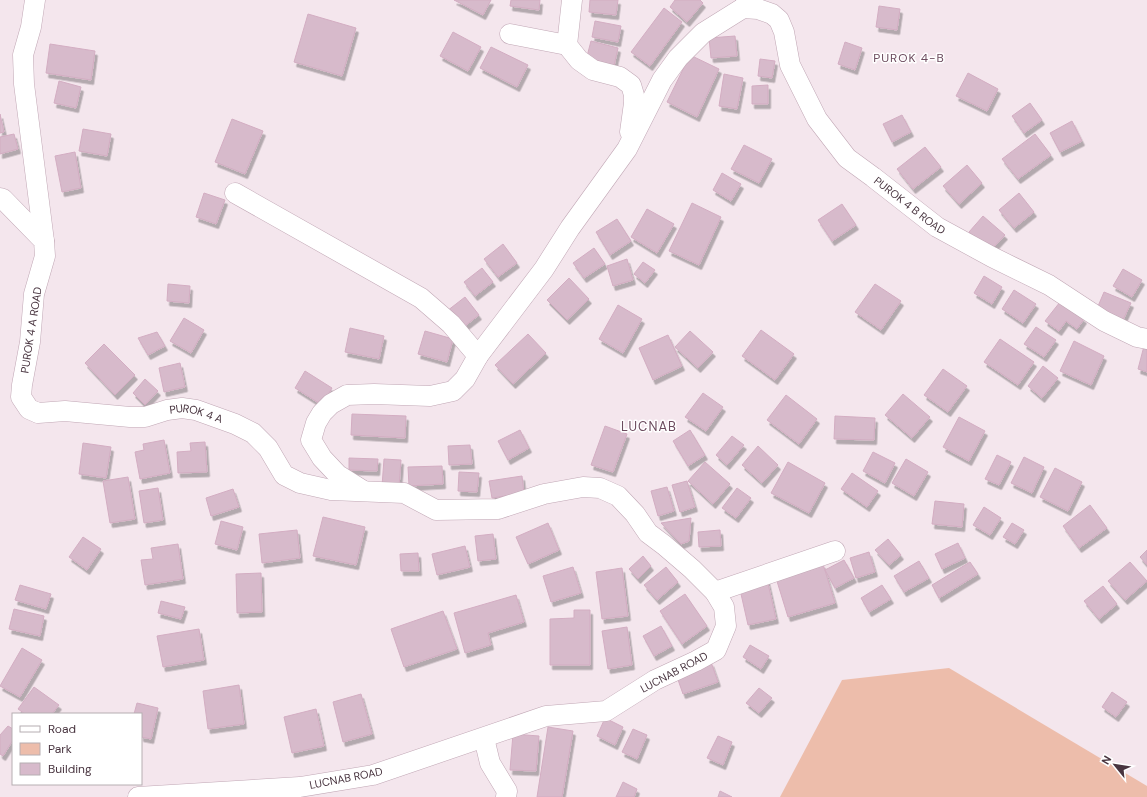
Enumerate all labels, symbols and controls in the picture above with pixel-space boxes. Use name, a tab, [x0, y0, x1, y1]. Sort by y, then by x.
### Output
district label: PUROK 4-B	[873, 50, 945, 66]
street label: PUROK 4 B ROAD	[871, 173, 948, 238]
street label: PUROK 4 A ROAD	[17, 285, 45, 374]
street label: PUROK 4 A	[168, 401, 225, 426]
district label: LUCNAB	[621, 418, 677, 435]
street label: LUCNAB ROAD	[638, 648, 711, 696]
legend	[12, 713, 142, 785]
text: Road	[48, 721, 76, 737]
text: Park	[48, 741, 72, 757]
north arrow	[1095, 745, 1135, 785]
text: N	[1098, 753, 1114, 767]
text: Building	[48, 761, 92, 777]
street label: LUCNAB ROAD	[308, 764, 384, 792]

